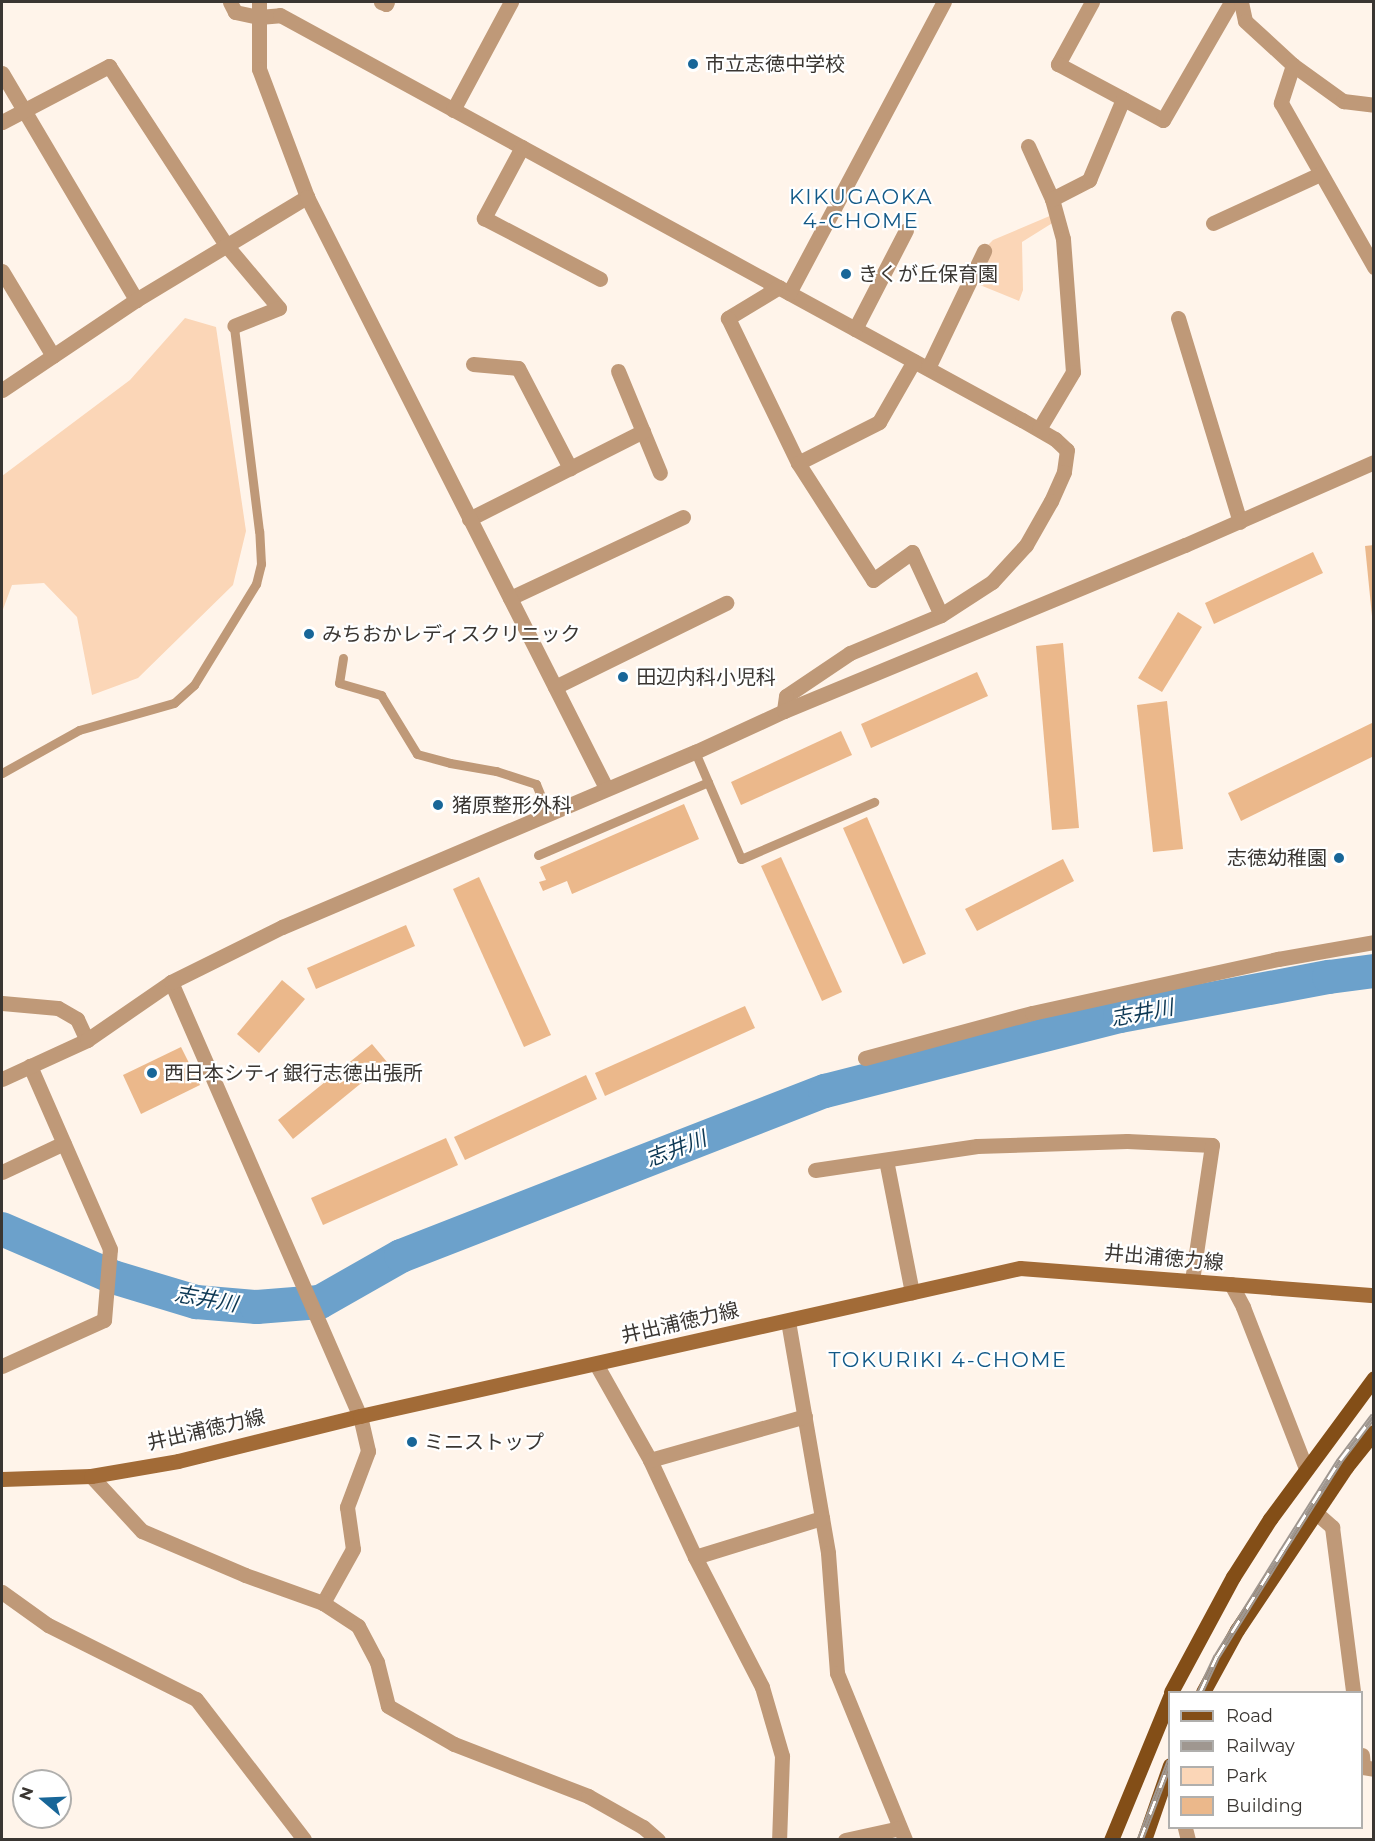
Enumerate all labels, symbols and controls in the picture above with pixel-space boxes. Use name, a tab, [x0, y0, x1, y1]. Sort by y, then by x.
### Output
place label: 市立志徳中学校	[705, 52, 845, 76]
marker: 市立志徳中学校	[686, 57, 700, 71]
district label: KIKUGAOKA 4-CHOME	[789, 184, 933, 234]
place label: きくが丘保育園	[858, 262, 998, 286]
marker: きくが丘保育園	[839, 267, 853, 281]
place label: みちおかレディスクリニック	[322, 622, 582, 646]
marker: みちおかレディスクリニック	[300, 625, 318, 643]
place label: 田辺内科小児科	[636, 665, 776, 689]
marker: 田辺内科小児科	[614, 668, 632, 686]
place label: 猪原整形外科	[452, 793, 572, 817]
marker: 猪原整形外科	[429, 796, 447, 814]
place label: 志徳幼稚園	[1227, 846, 1327, 870]
marker: 志徳幼稚園	[1332, 851, 1346, 865]
water label: 志井川	[1109, 995, 1175, 1031]
place label: 西日本シティ銀行志徳出張所	[164, 1061, 424, 1085]
marker: 西日本シティ銀行志徳出張所	[145, 1066, 159, 1080]
water label: 志井川	[642, 1126, 710, 1172]
street label: 井出浦徳力線	[1103, 1241, 1225, 1275]
water label: 志井川	[173, 1281, 239, 1317]
street label: 井出浦徳力線	[619, 1298, 741, 1348]
district label: TOKURIKI 4-CHOME	[828, 1347, 1068, 1373]
street label: 井出浦徳力線	[145, 1405, 267, 1455]
place label: ミニストップ	[424, 1430, 544, 1454]
marker: ミニストップ	[405, 1435, 419, 1449]
legend	[1168, 1691, 1363, 1829]
text: Road	[1226, 1705, 1273, 1727]
text: Railway	[1226, 1735, 1295, 1757]
text: Park	[1226, 1765, 1267, 1787]
north arrow	[12, 1769, 72, 1829]
text: N	[15, 1784, 37, 1803]
text: Building	[1226, 1795, 1303, 1817]

